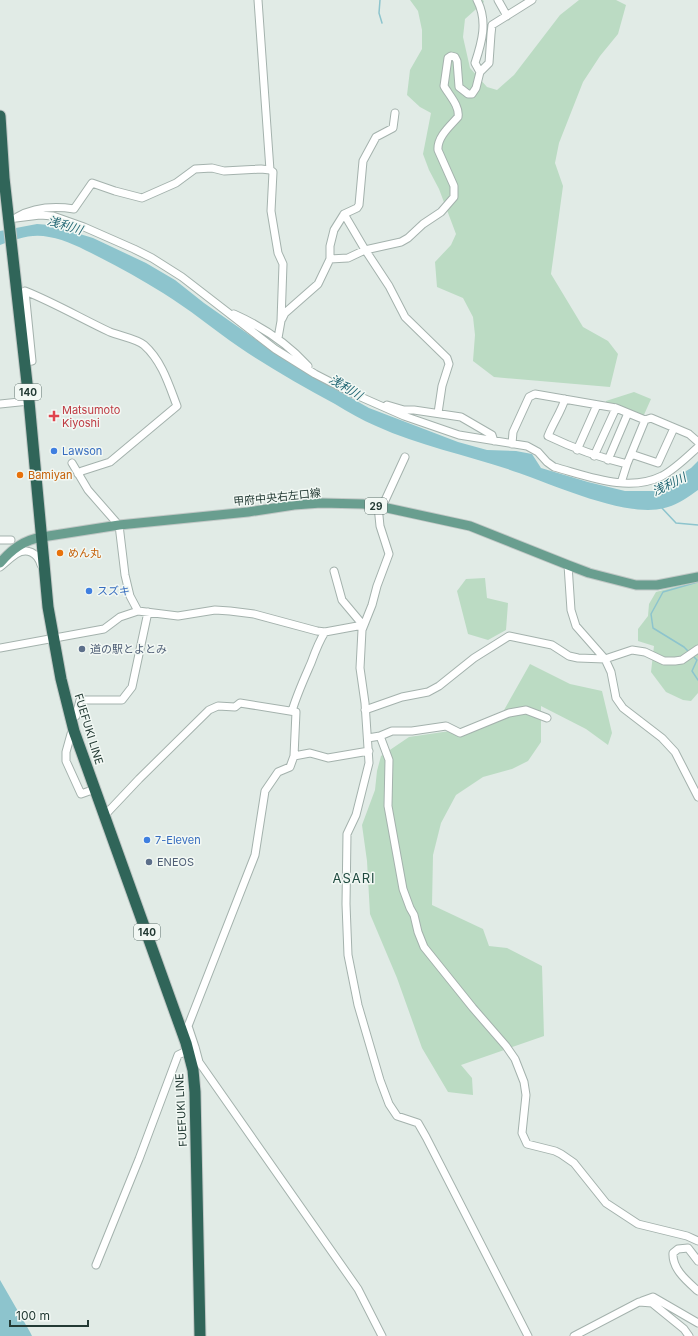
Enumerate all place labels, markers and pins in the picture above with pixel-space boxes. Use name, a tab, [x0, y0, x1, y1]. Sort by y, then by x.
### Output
place label: Matsumoto Kiyoshi	[62, 403, 121, 430]
marker: Matsumoto Kiyoshi	[49, 411, 59, 421]
place label: Lawson	[62, 444, 102, 458]
marker: Lawson	[49, 446, 59, 456]
place label: Bamiyan	[28, 468, 72, 482]
marker: Bamiyan	[15, 470, 25, 480]
place label: めん丸	[68, 546, 101, 560]
marker: めん丸	[55, 548, 65, 558]
place label: スズキ	[97, 584, 130, 598]
marker: スズキ	[84, 586, 94, 596]
place label: 道の駅とよとみ	[90, 642, 167, 656]
marker: 道の駅とよとみ	[77, 644, 87, 654]
place label: 7-Eleven	[155, 833, 201, 847]
marker: 7-Eleven	[142, 835, 152, 845]
place label: ENEOS	[157, 855, 194, 869]
marker: ENEOS	[144, 857, 154, 867]

